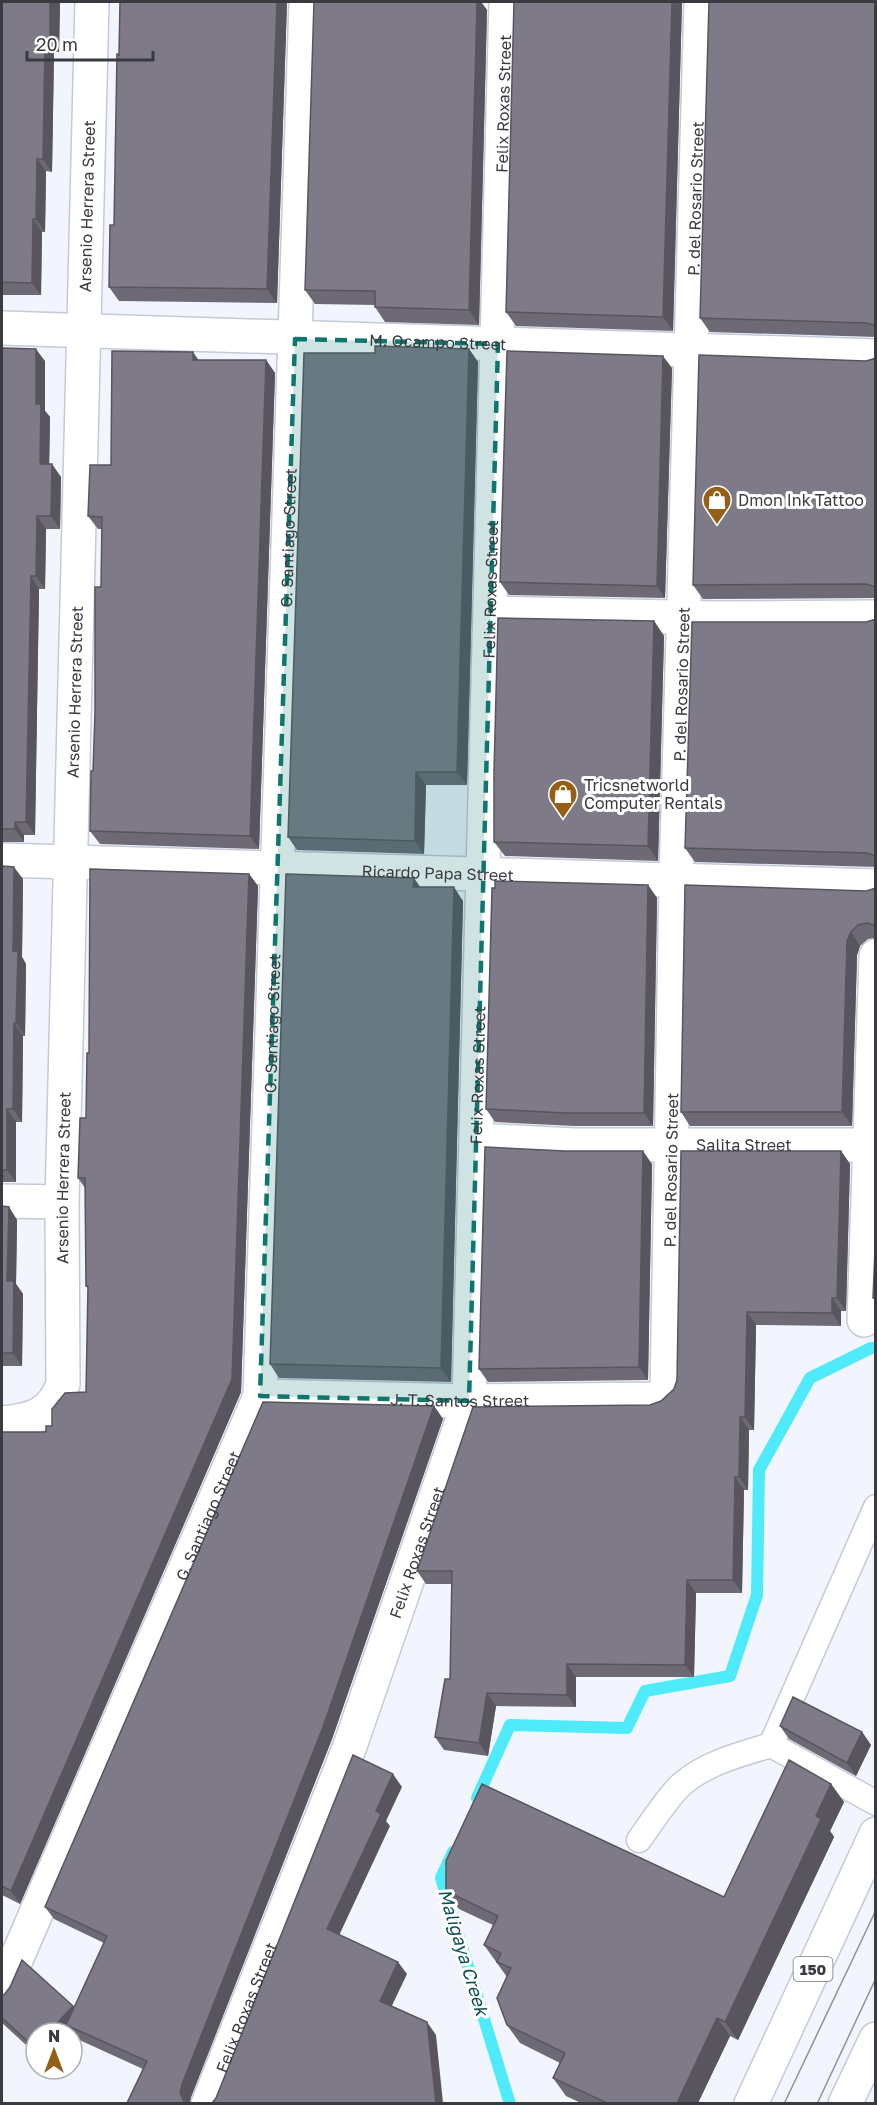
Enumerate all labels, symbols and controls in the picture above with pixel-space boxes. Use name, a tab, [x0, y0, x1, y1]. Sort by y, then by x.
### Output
scale bar	[27, 24, 153, 62]
text: 20 m	[36, 33, 78, 55]
street label: Felix Roxas Street	[491, 34, 515, 173]
street label: Arsenio Herrera Street	[75, 120, 99, 292]
street label: P. del Rosario Street	[683, 121, 708, 276]
street label: M. Ocampo Street	[369, 330, 507, 354]
street label: G. Santiago Street	[276, 468, 301, 608]
shop icon: Dmon Ink Tattoo	[701, 484, 733, 526]
place label: Dmon Ink Tattoo	[738, 490, 864, 510]
street label: Felix Roxas Street	[479, 520, 502, 659]
street label: Arsenio Herrera Street	[63, 606, 87, 778]
street label: P. del Rosario Street	[669, 607, 694, 762]
place label: Tricsnetworld Computer Rentals	[584, 775, 723, 813]
shop icon: Tricsnetworld Computer Rentals	[547, 778, 579, 820]
street label: Ricardo Papa Street	[361, 861, 514, 885]
street label: G. Santiago Street	[260, 954, 285, 1094]
street label: Felix Roxas Street	[466, 1006, 489, 1145]
street label: Arsenio Herrera Street	[52, 1092, 75, 1264]
street label: P. del Rosario Street	[660, 1093, 682, 1248]
street label: Salita Street	[696, 1135, 792, 1155]
street label: J. T. Santos Street	[390, 1389, 530, 1411]
street label: G. Santiago Street	[171, 1448, 245, 1584]
street label: Felix Roxas Street	[385, 1484, 449, 1621]
water label: Maligaya Creek	[434, 1886, 494, 2020]
street label: Felix Roxas Street	[212, 1939, 281, 2075]
road number: 150	[794, 1957, 832, 1981]
north arrow	[24, 2021, 84, 2081]
text: N	[48, 2026, 60, 2046]

